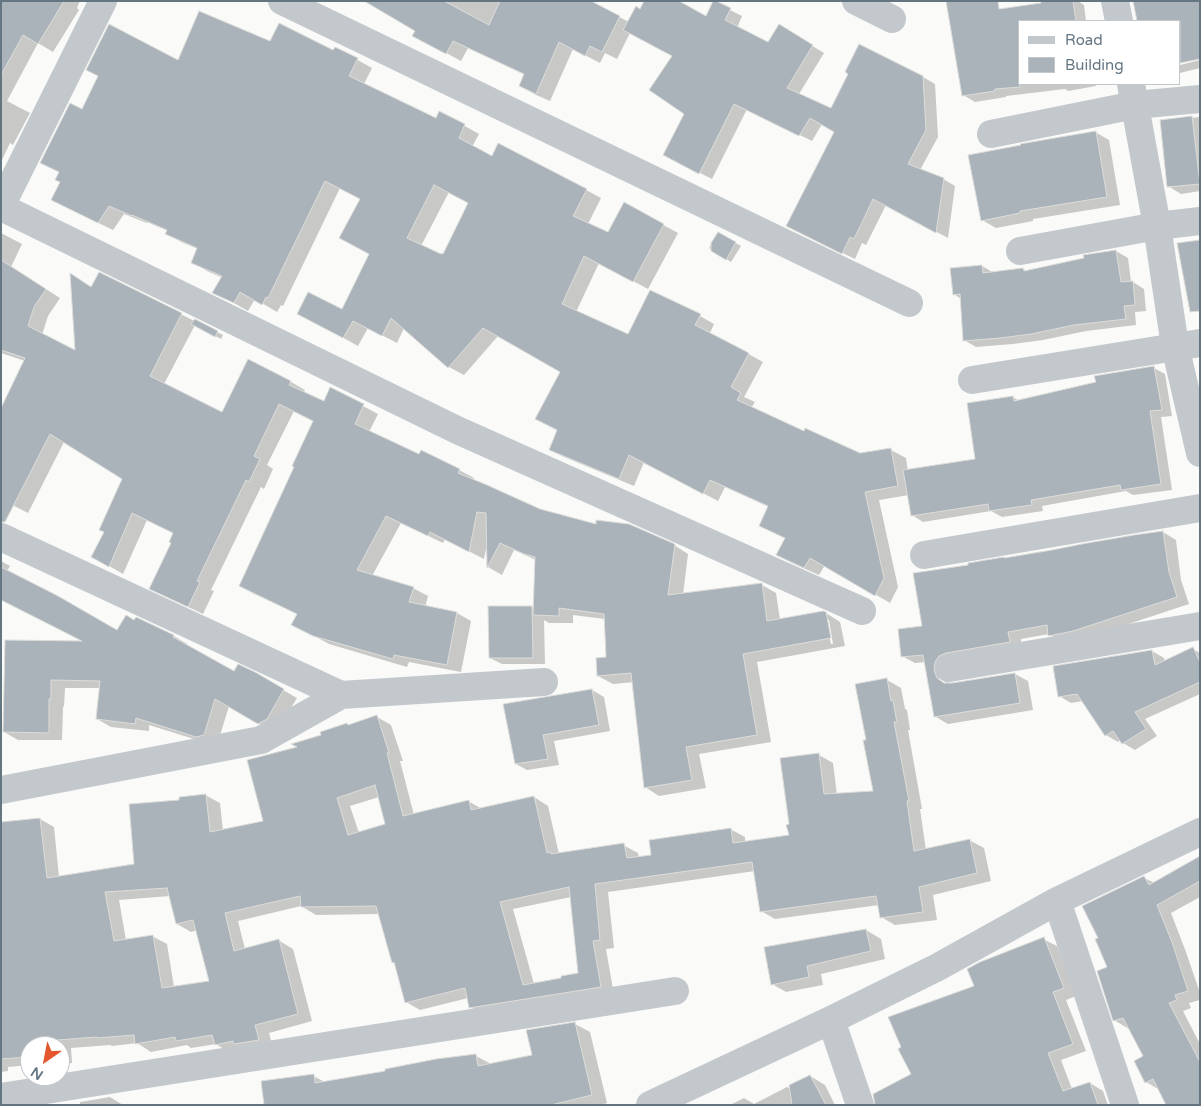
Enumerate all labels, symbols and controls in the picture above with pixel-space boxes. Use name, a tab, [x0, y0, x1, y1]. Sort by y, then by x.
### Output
legend	[1018, 20, 1181, 85]
text: Road	[1065, 31, 1103, 49]
text: Building	[1065, 56, 1124, 74]
north arrow	[20, 1036, 70, 1086]
text: N	[28, 1063, 46, 1083]

